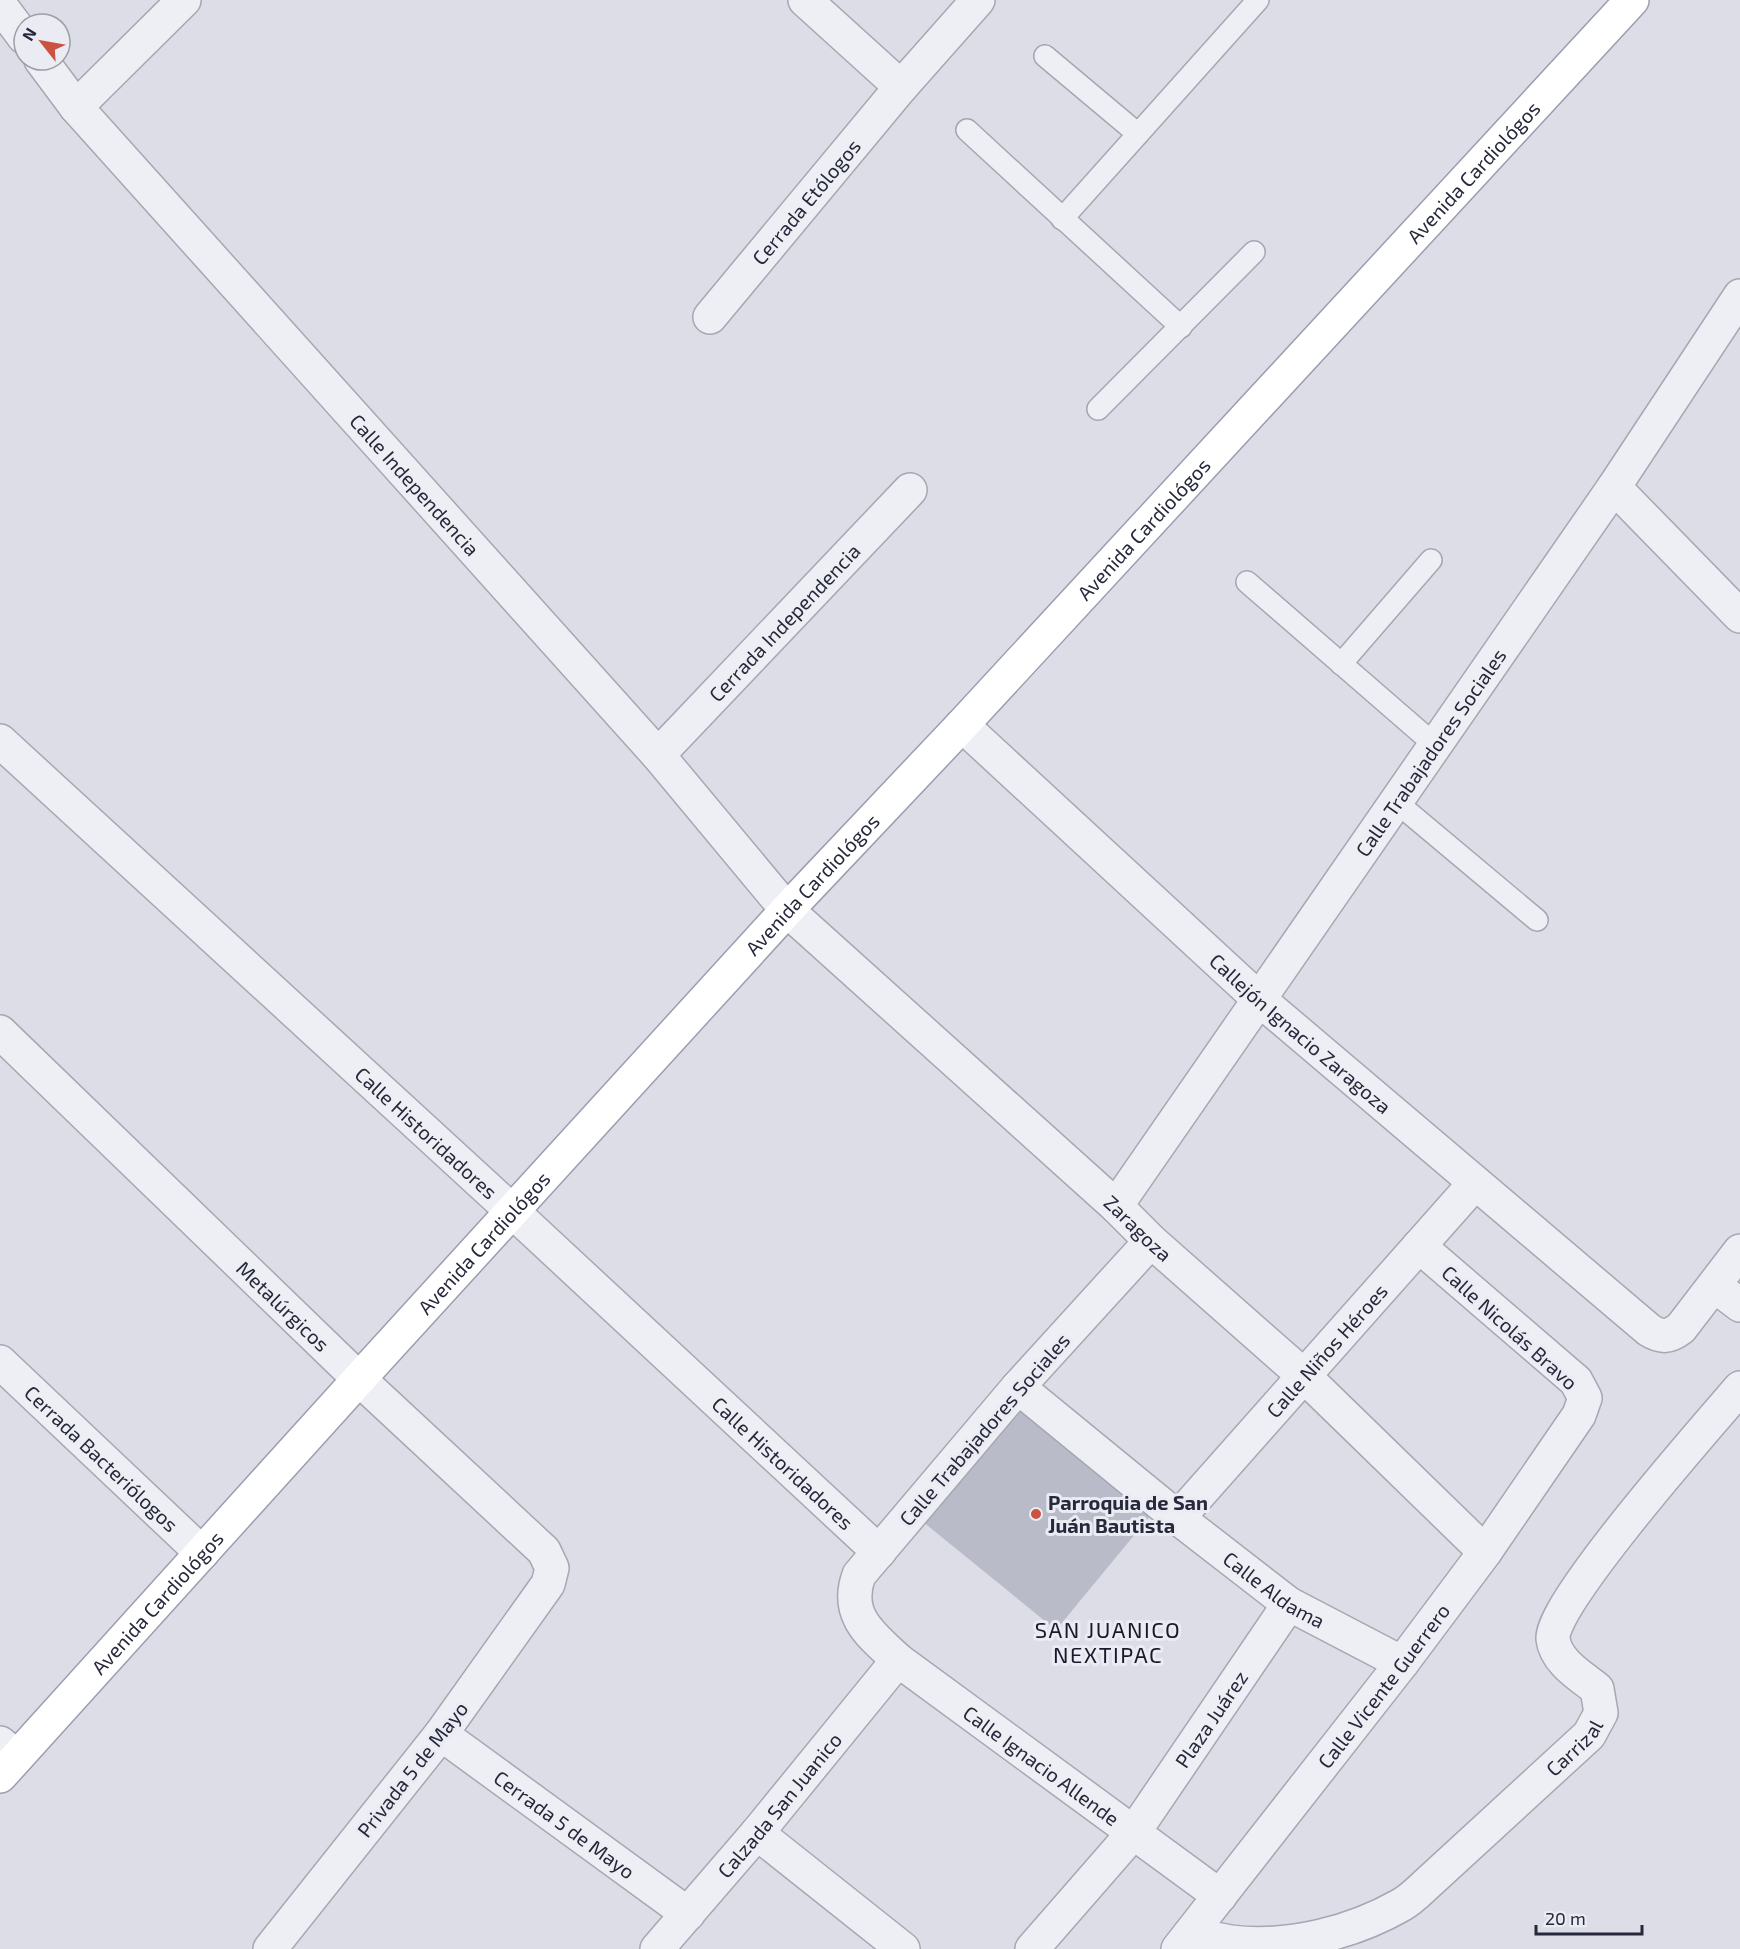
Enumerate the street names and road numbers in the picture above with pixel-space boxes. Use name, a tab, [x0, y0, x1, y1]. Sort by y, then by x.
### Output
street label: Avenida Cardiológos	[1402, 96, 1545, 248]
street label: Cerrada Etólogos	[747, 134, 865, 269]
street label: Calle Independencia	[345, 409, 485, 560]
street label: Avenida Cardiológos	[1072, 453, 1215, 605]
street label: Cerrada Independencia	[703, 538, 865, 706]
street label: Calle Trabajadores Sociales	[1350, 644, 1511, 861]
street label: Avenida Cardiológos	[740, 809, 884, 960]
street label: Callejón Ignacio Zaragoza	[1205, 948, 1396, 1118]
street label: Calle Historidadores	[351, 1061, 502, 1204]
street label: Avenida Cardiológos	[412, 1166, 555, 1319]
street label: Zaragoza	[1100, 1190, 1177, 1266]
street label: Metalúrgicos	[232, 1256, 335, 1356]
street label: Calle Nicolás Bravo	[1437, 1260, 1583, 1394]
street label: Calle Niños Héroes	[1261, 1279, 1392, 1422]
street label: Calle Trabajadores Sociales	[894, 1328, 1074, 1530]
street label: Cerrada Bacteriólogos	[20, 1380, 183, 1536]
street label: Calle Historidadores	[707, 1391, 859, 1534]
street label: Avenida Cardiológos	[86, 1526, 228, 1679]
street label: Calle Aldama	[1219, 1546, 1329, 1633]
street label: Calle Vicente Guerrero	[1312, 1599, 1454, 1773]
street label: Plaza Juárez	[1170, 1666, 1252, 1772]
street label: Privada 5 de Mayo	[352, 1696, 472, 1842]
street label: Calle Ignacio Allende	[959, 1700, 1124, 1830]
street label: Carrizal	[1541, 1715, 1607, 1781]
street label: Calzada San Juanico	[712, 1727, 846, 1882]
street label: Cerrada 5 de Mayo	[490, 1765, 640, 1883]

